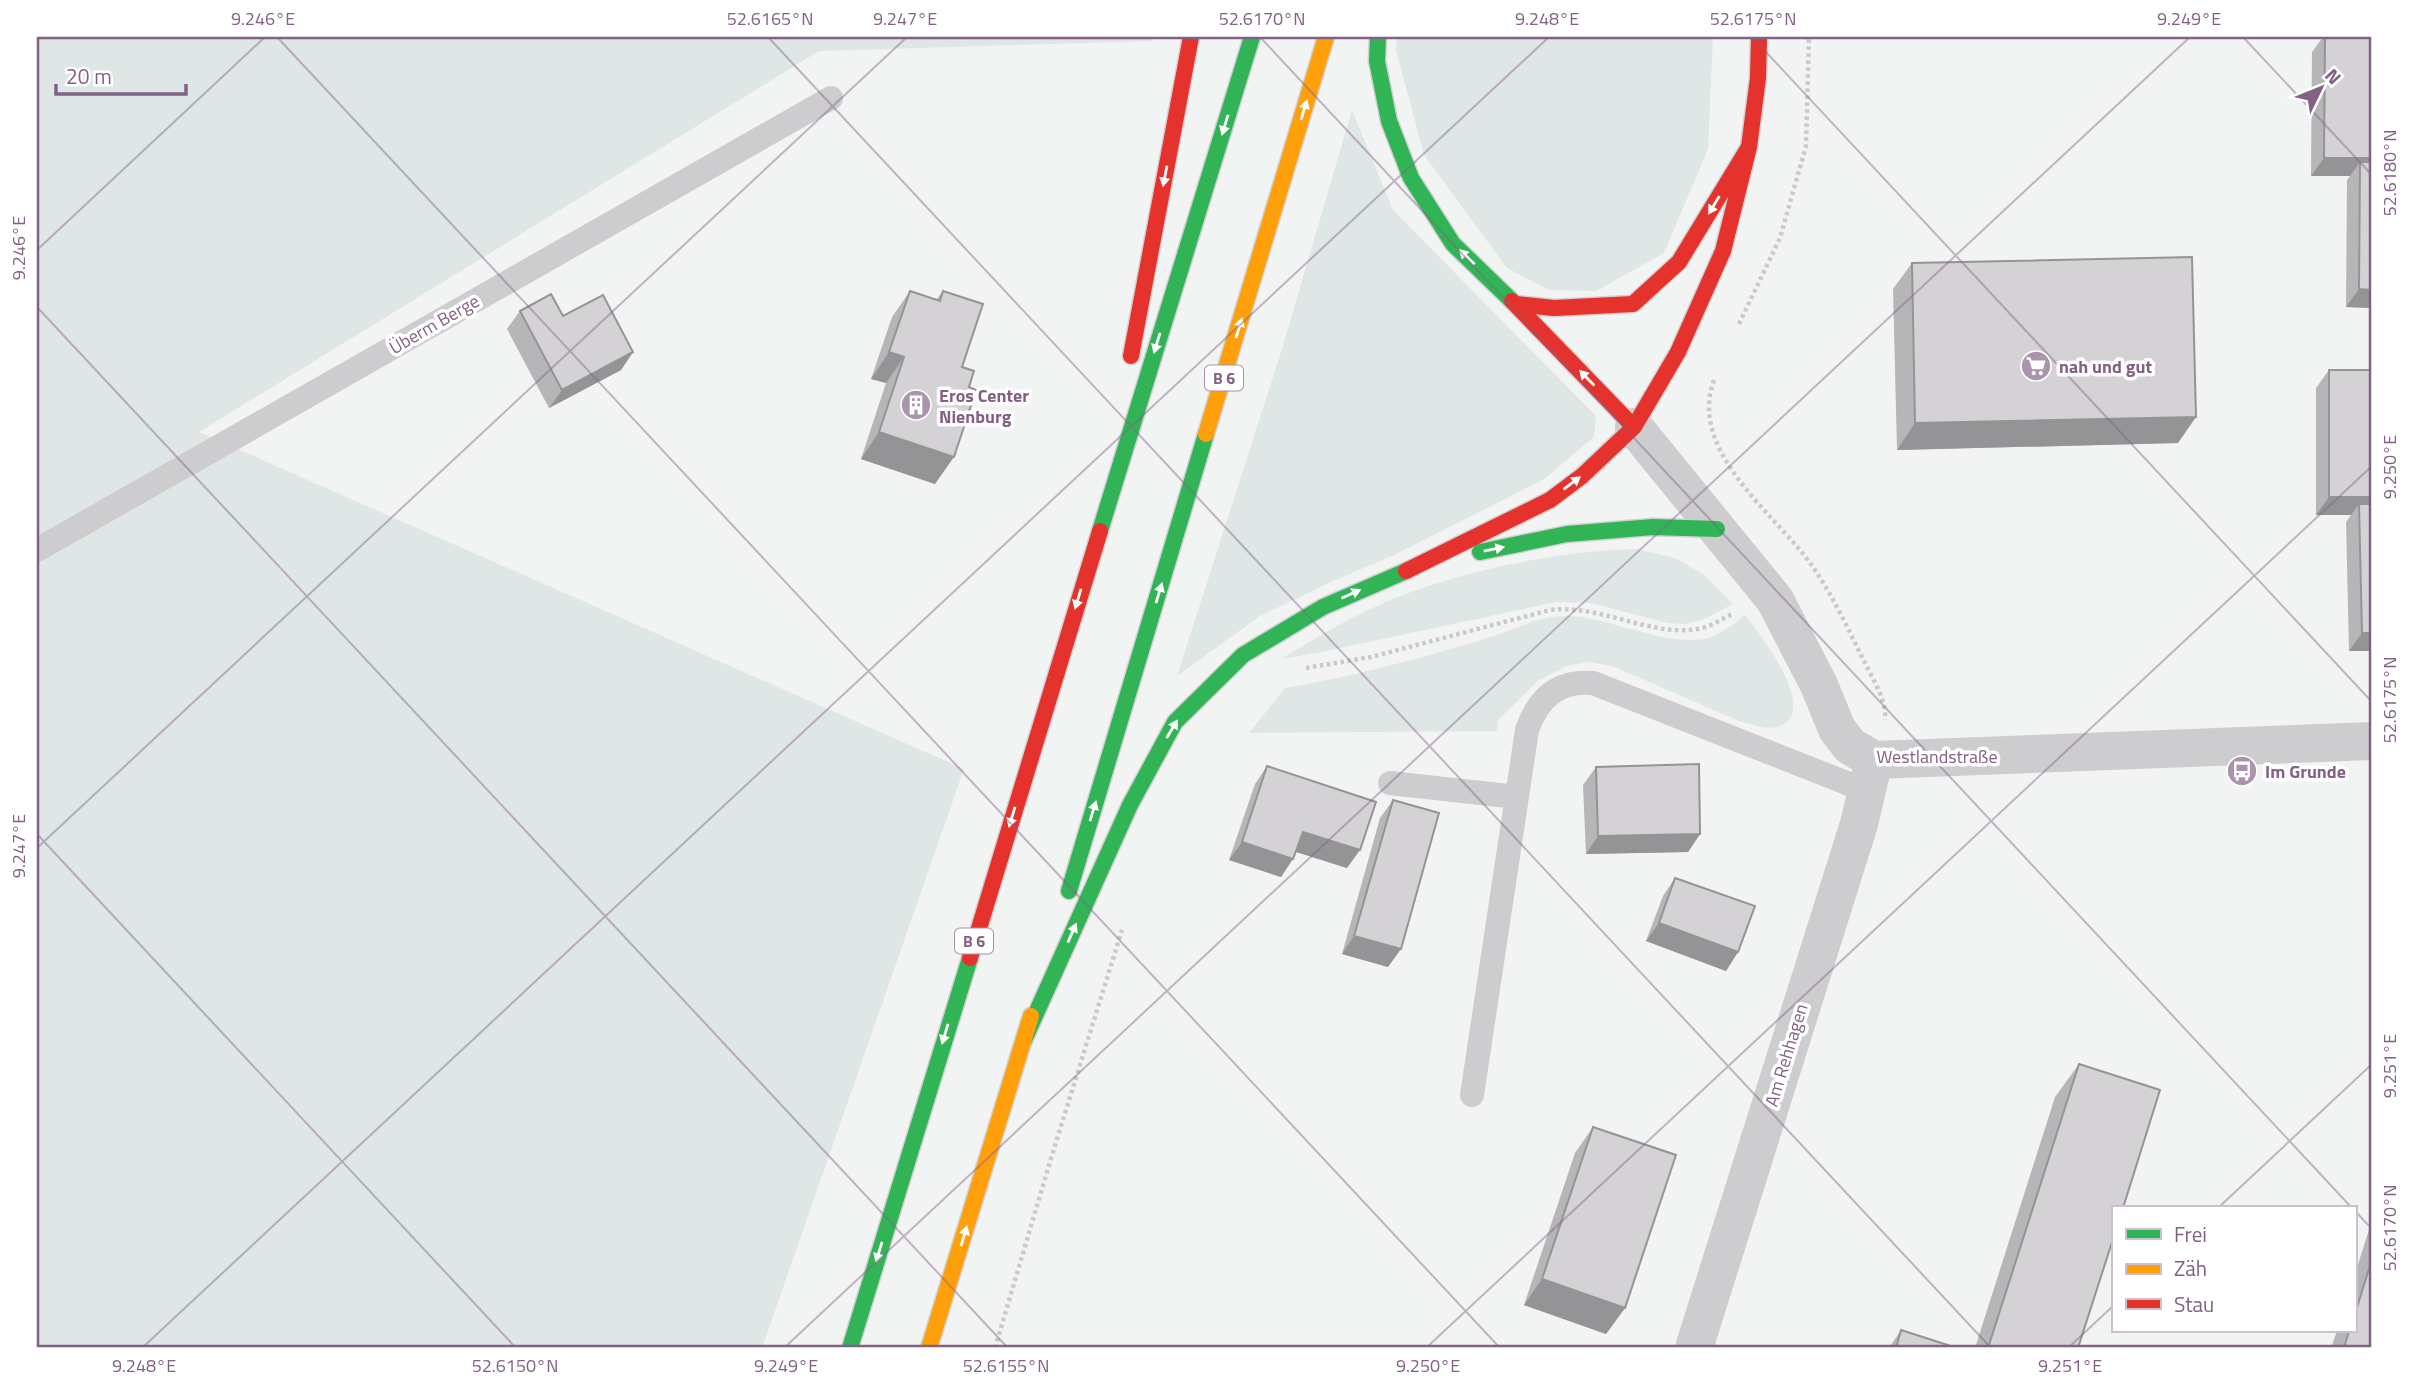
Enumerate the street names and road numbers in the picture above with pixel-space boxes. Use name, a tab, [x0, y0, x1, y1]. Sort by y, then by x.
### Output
street label: Überm Berge	[384, 287, 484, 361]
road number: B 6	[1205, 366, 1243, 390]
street label: Westlandstraße	[1876, 743, 1998, 770]
road number: B 6	[955, 928, 993, 953]
street label: Am Rehhagen	[1758, 1000, 1814, 1110]

